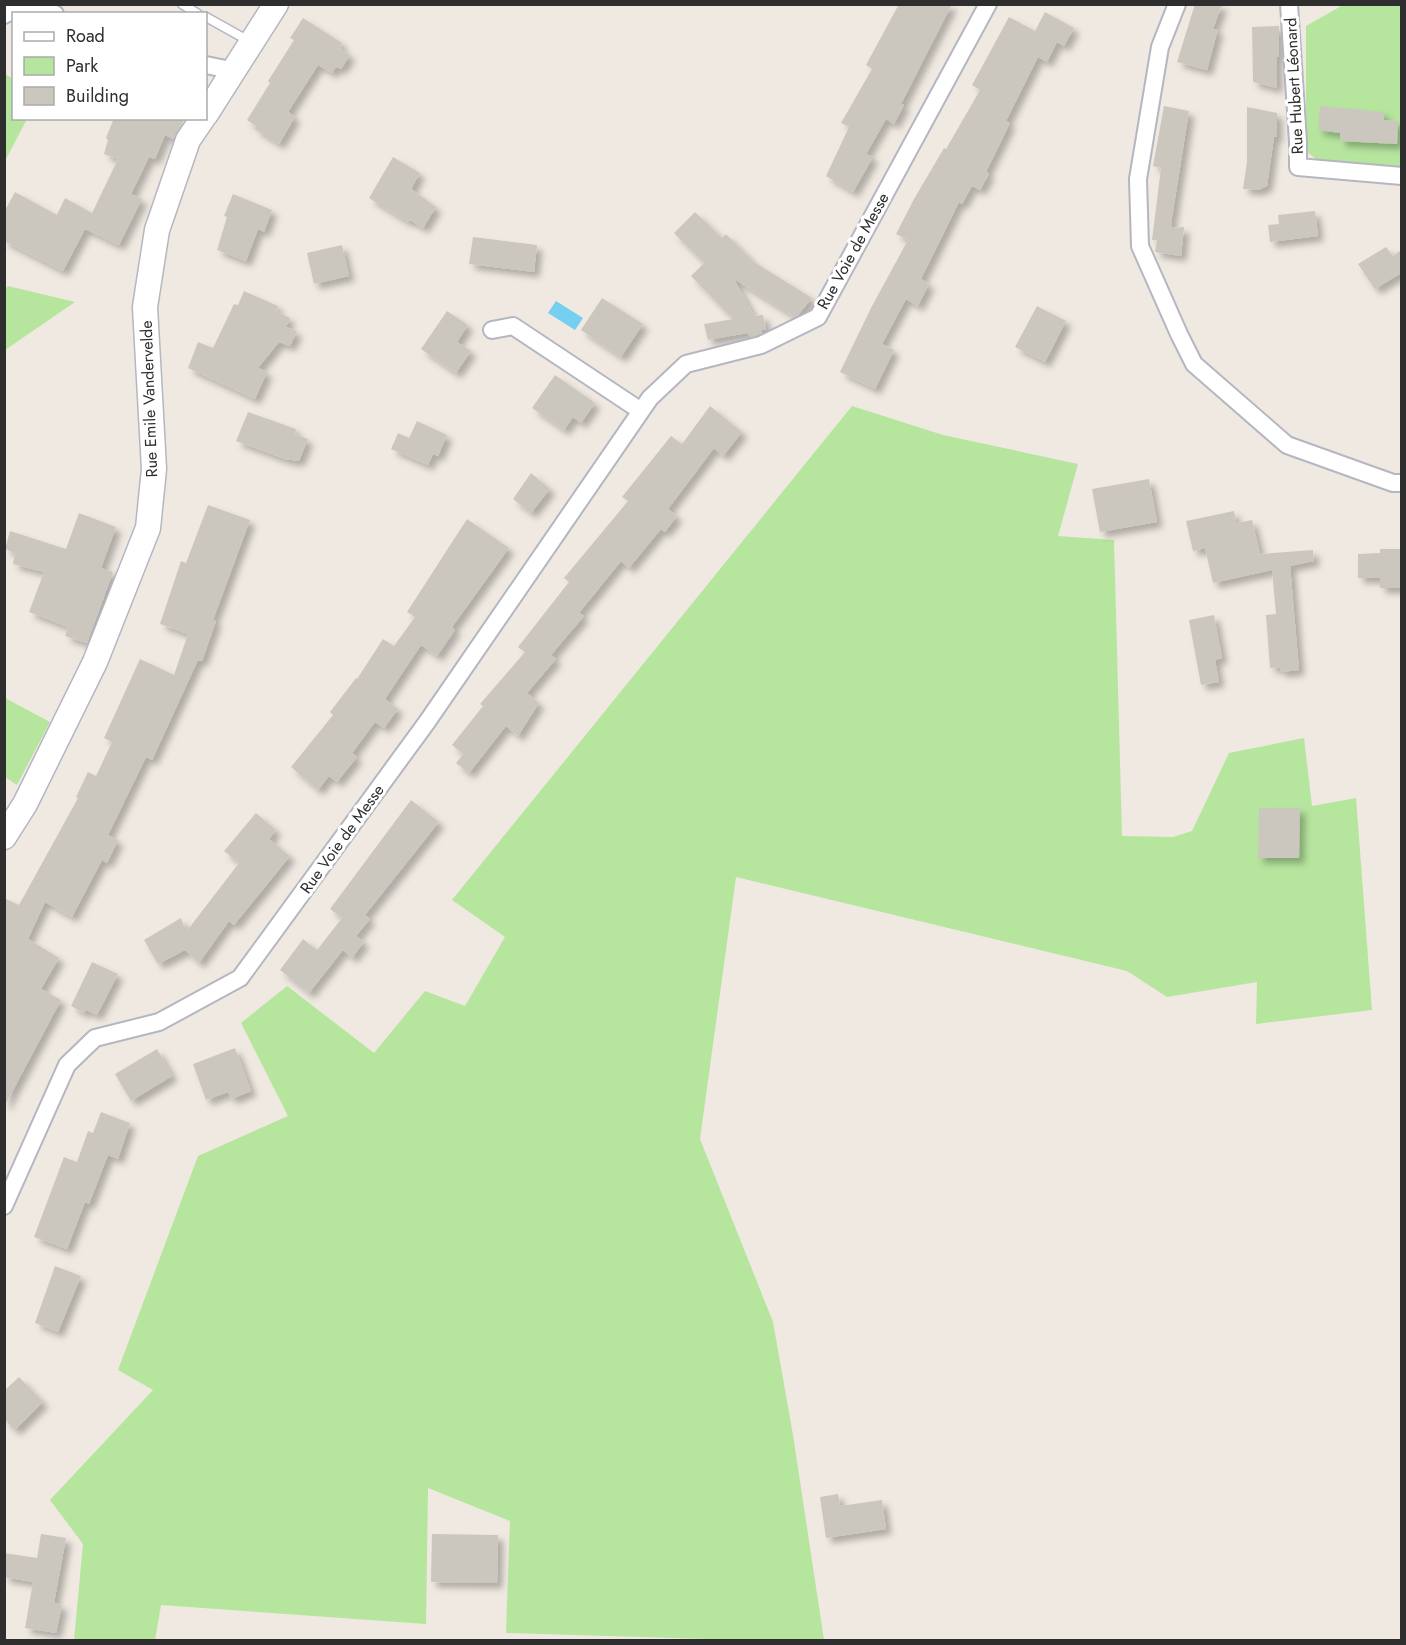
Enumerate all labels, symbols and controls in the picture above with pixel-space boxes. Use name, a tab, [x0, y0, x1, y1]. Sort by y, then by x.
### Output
legend	[12, 12, 207, 120]
street label: Rue Hubert Léonard	[1279, 17, 1309, 155]
text: Road	[66, 23, 105, 49]
text: Park	[66, 53, 98, 79]
text: Building	[66, 83, 129, 109]
street label: Rue Voie de Messe	[811, 189, 895, 313]
street label: Rue Emile Vandervelde	[135, 320, 163, 478]
street label: Rue Voie de Messe	[294, 780, 390, 898]

